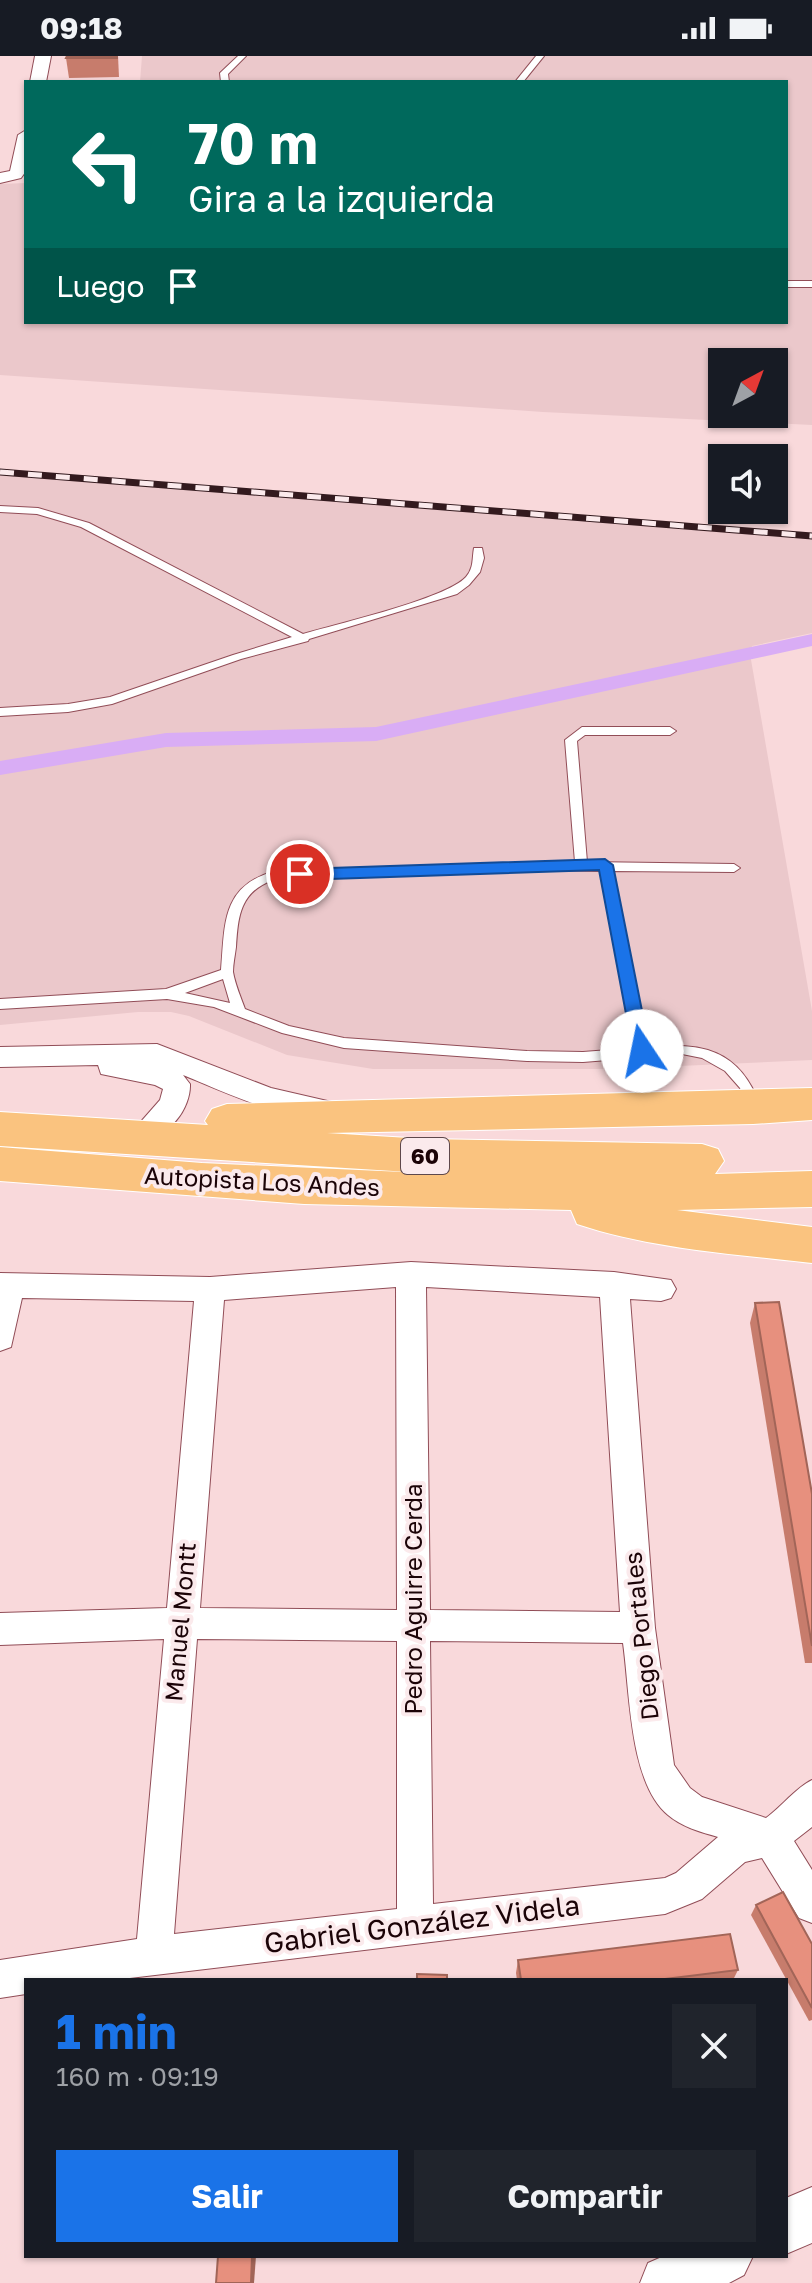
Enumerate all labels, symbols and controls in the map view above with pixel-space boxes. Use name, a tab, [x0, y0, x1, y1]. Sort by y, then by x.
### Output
text: 09:18	[40, 10, 123, 46]
text: 70 m	[188, 109, 318, 176]
icon: left	[56, 112, 160, 216]
text: Gira a la izquierda	[188, 177, 495, 220]
icon: arrive	[161, 264, 205, 308]
text: Luego	[56, 268, 145, 304]
north arrow	[708, 348, 788, 428]
map controls	[708, 348, 788, 524]
button: sound	[708, 444, 788, 524]
pin	[266, 840, 334, 908]
icon: arrive	[278, 852, 322, 896]
position arrow	[600, 1009, 684, 1093]
road number: 60	[401, 1138, 449, 1174]
street label: Autopista Los Andes	[143, 1160, 381, 1201]
street label: Pedro Aguirre Cerda	[398, 1483, 427, 1715]
street label: Manuel Montt	[158, 1541, 201, 1703]
street label: Diego Portales	[617, 1550, 664, 1722]
street label: Gabriel González Videla	[262, 1888, 582, 1959]
text: 1 min	[56, 2002, 177, 2060]
button: close	[672, 2004, 756, 2088]
text: 160 m · 09:19	[56, 2061, 219, 2092]
button: Salir	[56, 2150, 398, 2242]
button: Compartir	[414, 2150, 756, 2242]

